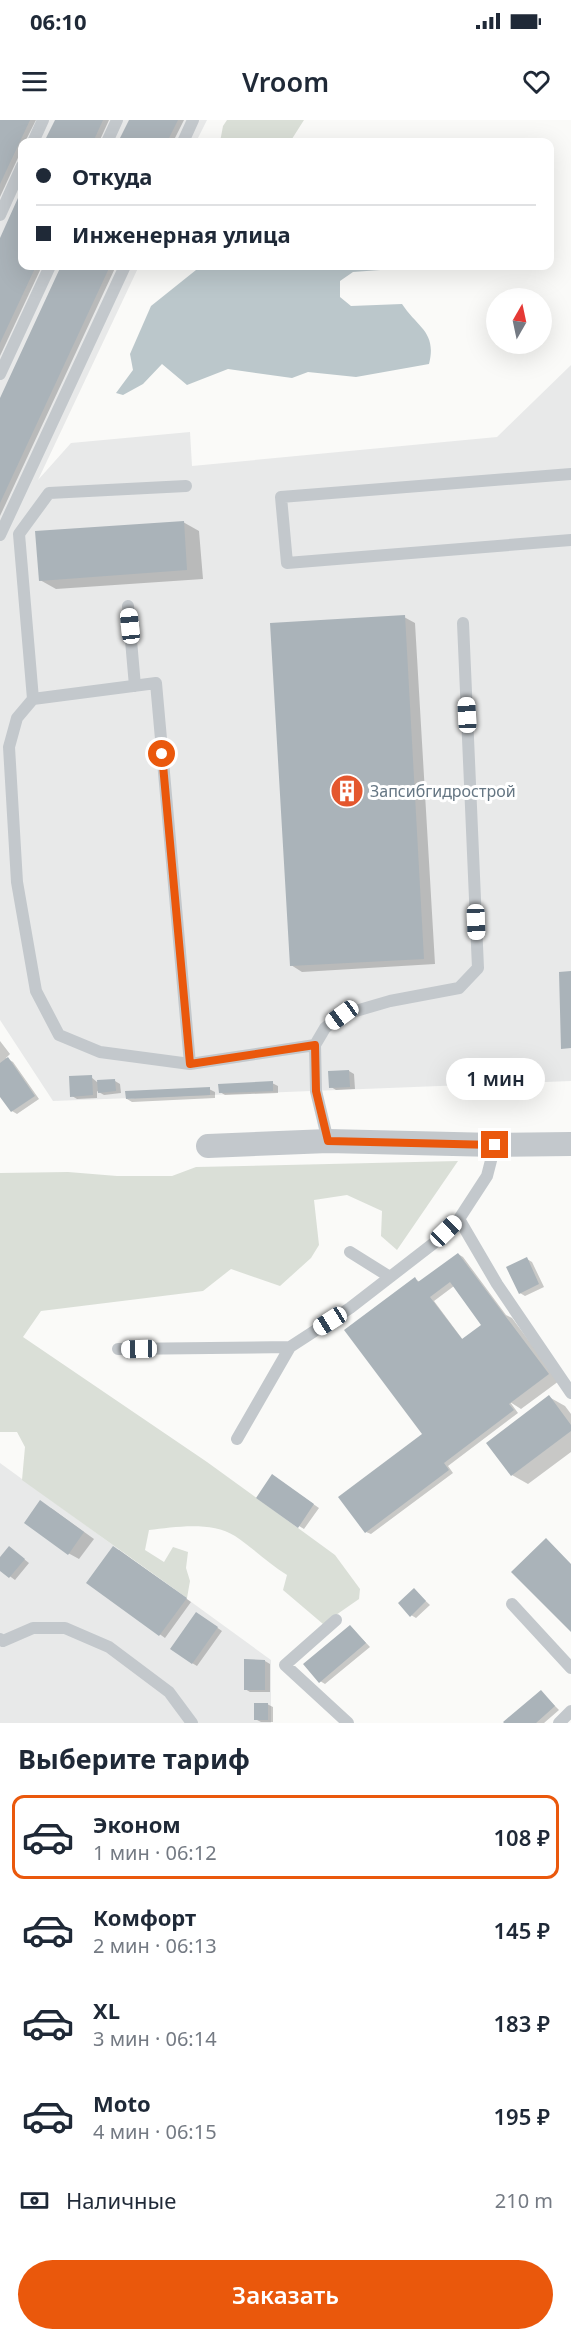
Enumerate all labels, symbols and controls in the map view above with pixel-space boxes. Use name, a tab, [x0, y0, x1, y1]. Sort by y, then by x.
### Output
text: 06:10	[30, 6, 87, 36]
text: Vroom	[242, 63, 329, 100]
icon: menu	[18, 65, 51, 98]
icon: heart	[520, 65, 553, 98]
text: Откуда	[72, 161, 152, 191]
text: Инженерная улица	[72, 219, 291, 249]
north arrow	[486, 288, 552, 354]
map controls	[486, 288, 552, 354]
car	[119, 607, 141, 645]
car	[457, 697, 477, 733]
route start	[148, 740, 175, 767]
building icon: Запсибгидрострой	[329, 773, 365, 809]
place label: Запсибгидрострой	[370, 780, 516, 802]
car	[466, 904, 486, 940]
car	[322, 997, 362, 1033]
callout: 1 мин	[446, 1058, 544, 1100]
text: 1 мин	[466, 1065, 525, 1092]
route end	[481, 1131, 508, 1158]
car	[427, 1212, 465, 1250]
car	[310, 1304, 350, 1338]
car	[121, 1340, 157, 1358]
text: Выберите тариф	[18, 1740, 250, 1777]
text: Эконом	[93, 1809, 181, 1839]
icon: car	[21, 1810, 75, 1864]
text: 108 ₽	[493, 1822, 550, 1852]
text: 1 мин · 06:12	[93, 1839, 217, 1866]
text: Комфорт	[93, 1902, 196, 1932]
icon: car	[21, 1903, 75, 1957]
text: 145 ₽	[493, 1915, 550, 1945]
text: 2 мин · 06:13	[93, 1932, 217, 1959]
text: XL	[93, 1995, 120, 2025]
icon: car	[21, 1996, 75, 2050]
text: 183 ₽	[493, 2008, 550, 2038]
text: 3 мин · 06:14	[93, 2025, 217, 2052]
text: Moto	[93, 2088, 151, 2118]
icon: car	[21, 2089, 75, 2143]
text: 195 ₽	[493, 2101, 550, 2131]
text: 4 мин · 06:15	[93, 2118, 217, 2145]
icon: cash	[18, 2184, 51, 2217]
text: Наличные	[66, 2185, 176, 2215]
text: 210 m	[495, 2187, 553, 2214]
button: Заказать	[18, 2260, 553, 2329]

